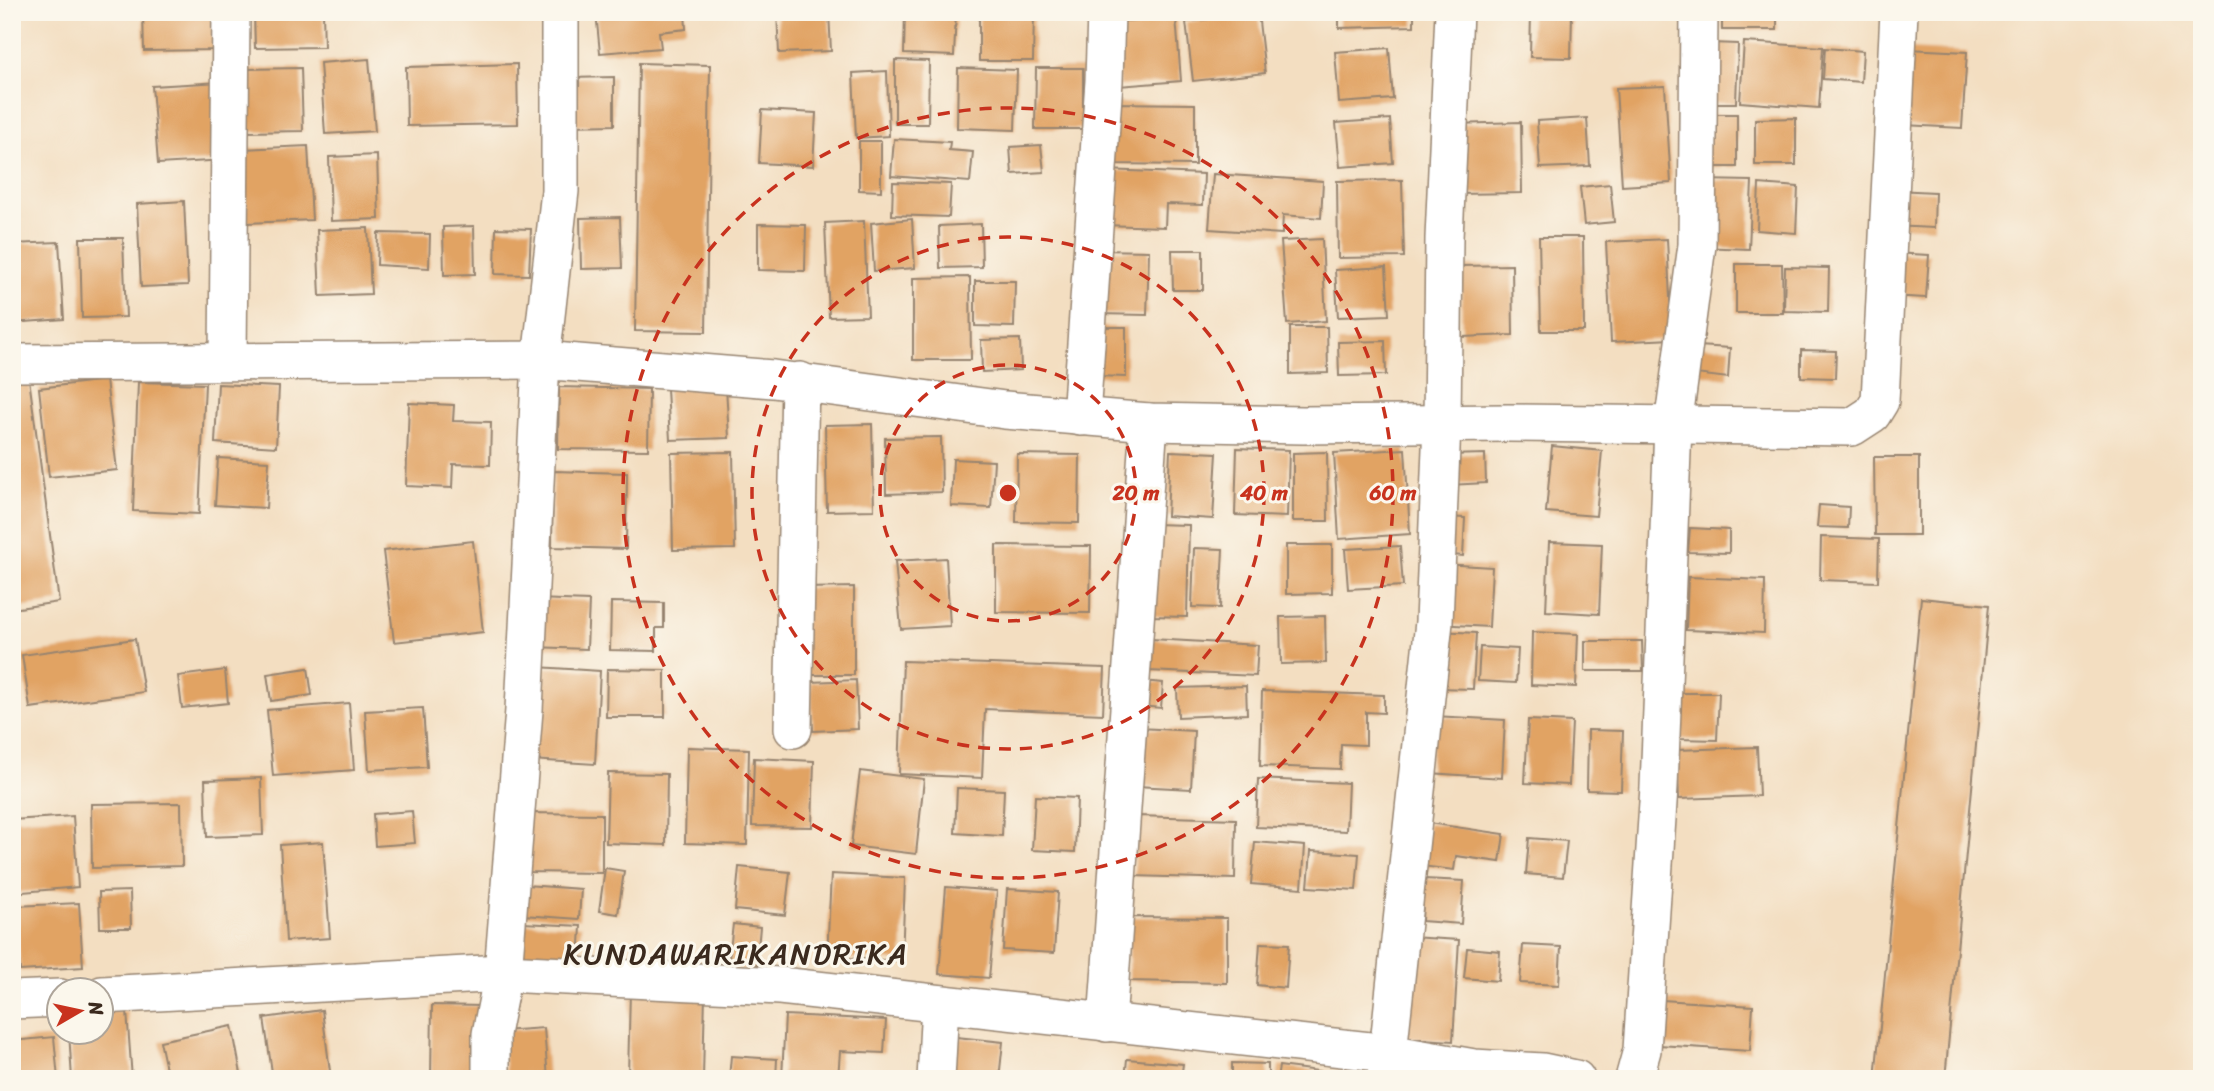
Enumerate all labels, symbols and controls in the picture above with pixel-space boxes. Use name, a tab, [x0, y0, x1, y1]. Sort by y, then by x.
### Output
text: 20 m	[1112, 474, 1160, 512]
text: 40 m	[1239, 474, 1289, 512]
text: 60 m	[1369, 474, 1417, 512]
centre of rings	[996, 481, 1020, 505]
district label: KUNDAWARIKANDRIKA	[563, 927, 909, 981]
north arrow	[46, 976, 116, 1046]
text: N	[79, 998, 114, 1018]

